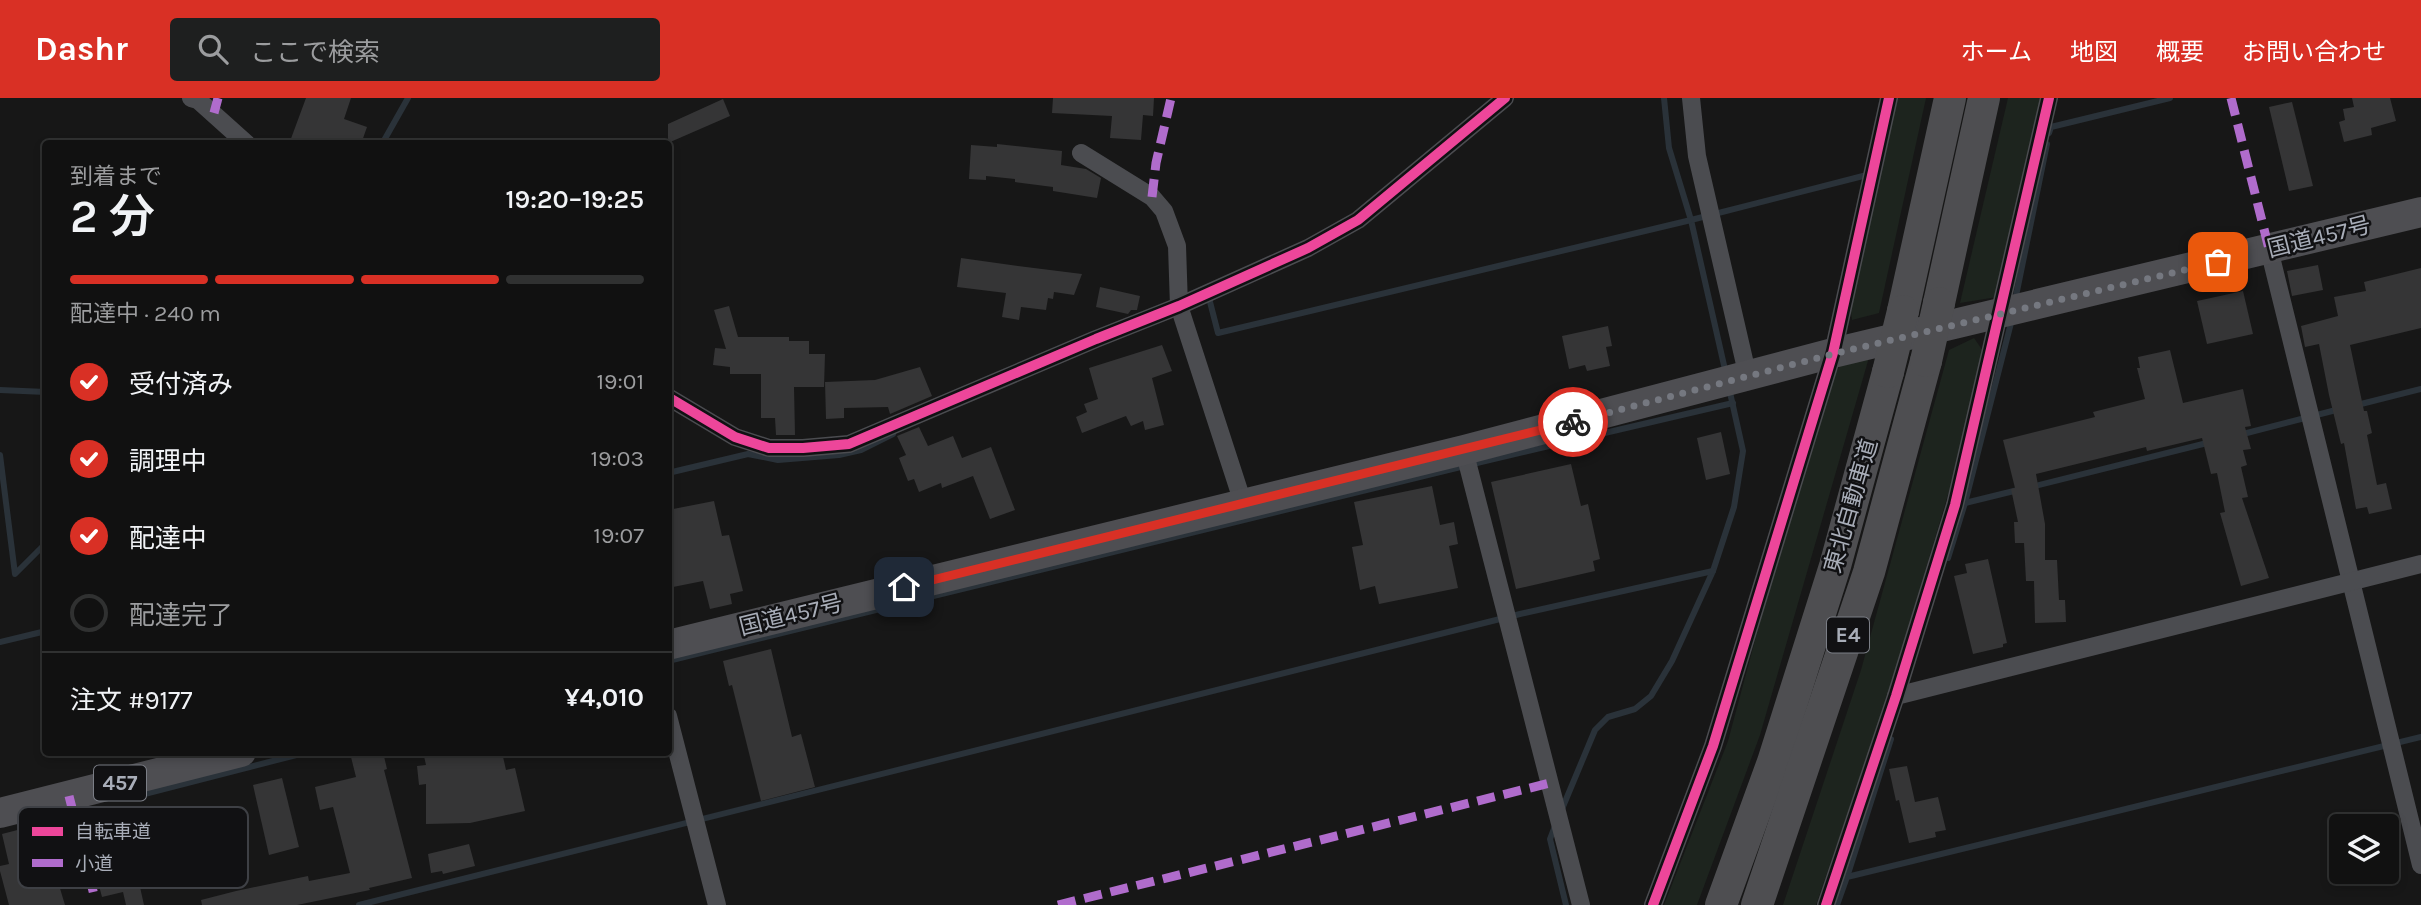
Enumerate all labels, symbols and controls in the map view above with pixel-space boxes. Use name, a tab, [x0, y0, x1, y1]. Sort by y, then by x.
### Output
search box	[170, 18, 660, 81]
text: Dashr	[35, 30, 128, 68]
icon: search	[194, 30, 232, 68]
text: ここで検索	[250, 37, 380, 68]
text: ホーム	[1961, 38, 2032, 66]
text: 地図	[2070, 38, 2118, 66]
text: 概要	[2156, 38, 2204, 66]
text: お問い合わせ	[2242, 38, 2386, 66]
text: 到着まで	[70, 163, 162, 190]
text: 19:20–19:25	[506, 184, 644, 215]
text: 2 分	[70, 190, 155, 244]
street label: 国道457号	[2264, 211, 2374, 263]
pin	[2188, 232, 2248, 292]
icon: bag	[2199, 243, 2237, 281]
text: 配達中 · 240 m	[70, 300, 221, 327]
icon: check	[70, 363, 108, 401]
text: 19:01	[597, 368, 644, 395]
text: 受付済み	[129, 369, 233, 400]
courier	[1538, 387, 1608, 457]
icon: bike	[1554, 403, 1592, 441]
street label: 東北自動車道	[1819, 436, 1883, 576]
icon: check	[70, 440, 108, 478]
text: 19:03	[591, 445, 644, 472]
text: 調理中	[129, 446, 207, 477]
icon: check	[70, 517, 108, 555]
text: 19:07	[593, 522, 644, 549]
text: 配達中	[129, 523, 207, 554]
pin	[874, 557, 934, 617]
icon: home	[885, 568, 923, 606]
street label: 国道457号	[736, 589, 846, 641]
text: 配達完了	[129, 600, 233, 631]
road number: E4	[1827, 618, 1869, 652]
text: ¥4,010	[565, 682, 644, 713]
text: 注文 #9177	[70, 685, 193, 716]
road number: 457	[94, 766, 146, 800]
legend	[18, 807, 248, 888]
map controls	[2329, 814, 2399, 884]
button: layers	[2329, 814, 2399, 884]
text: 自転車道	[75, 821, 151, 843]
text: 小道	[75, 853, 113, 875]

